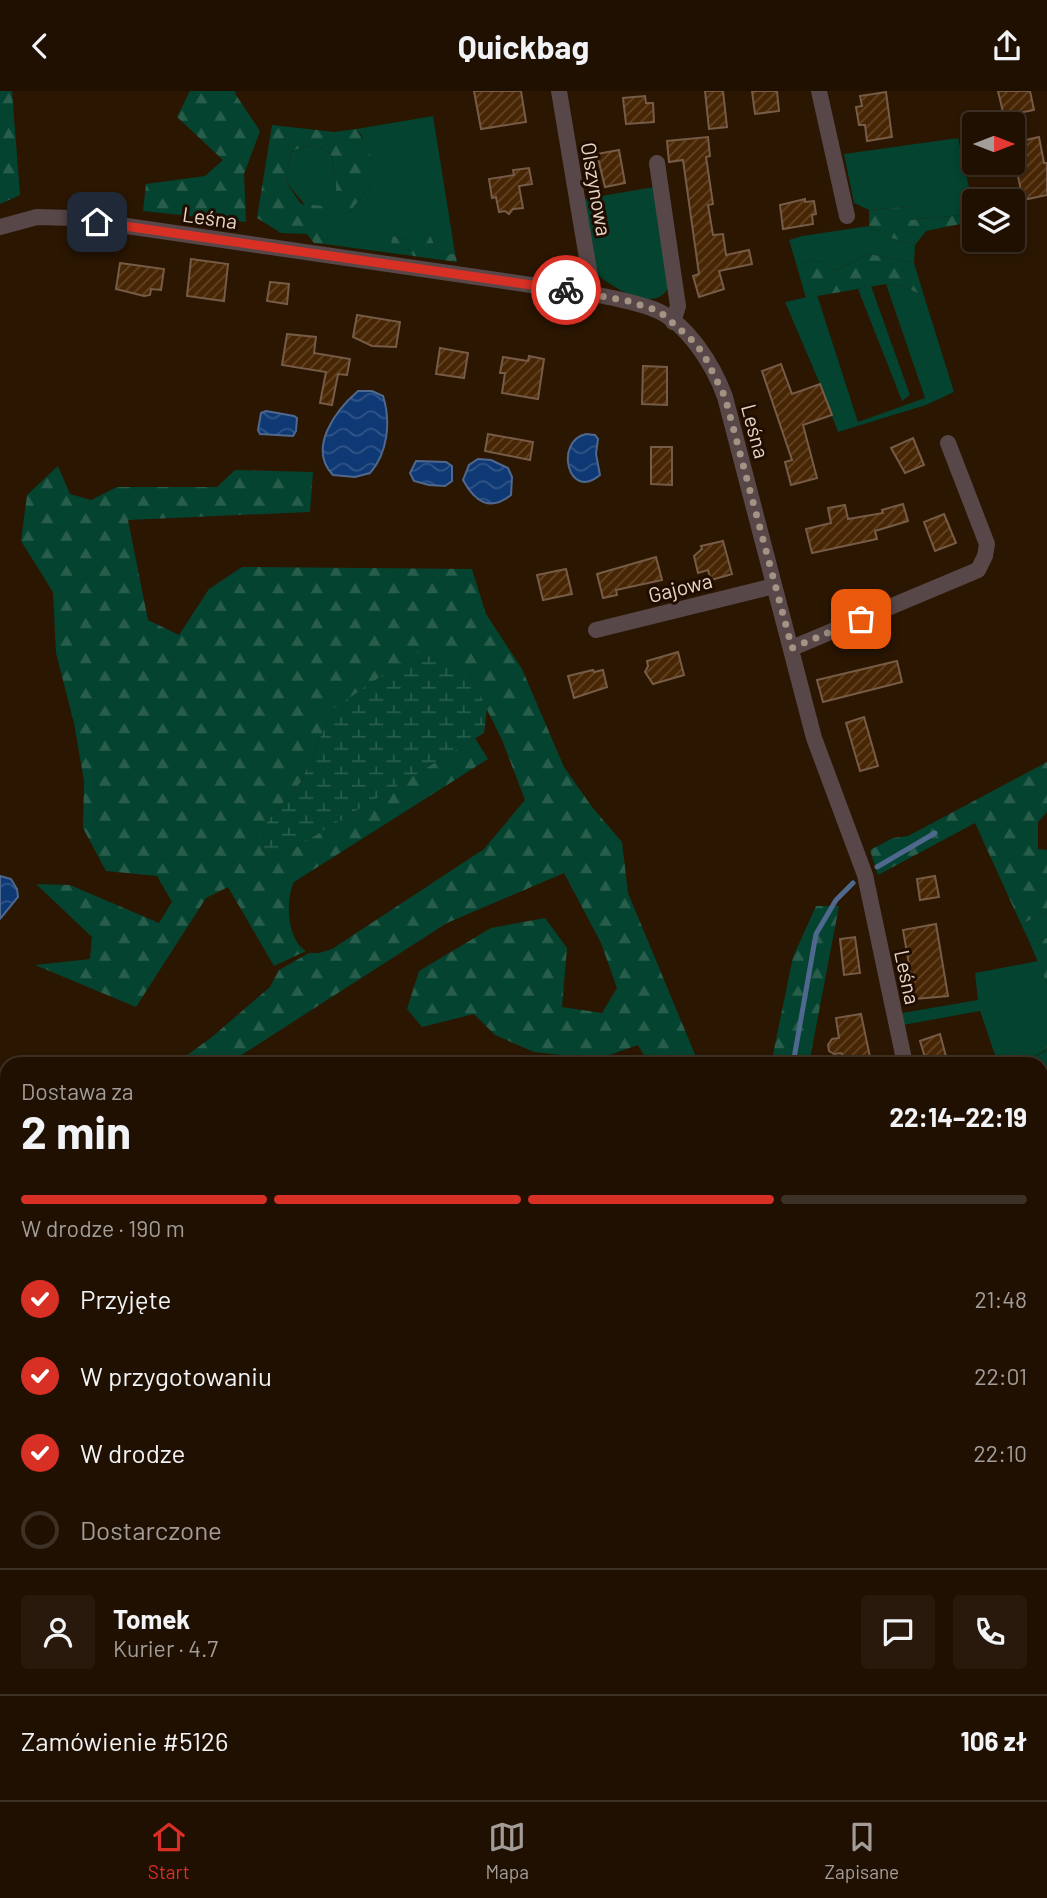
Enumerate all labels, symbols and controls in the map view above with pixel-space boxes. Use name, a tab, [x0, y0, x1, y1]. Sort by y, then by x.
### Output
icon: back	[21, 27, 59, 65]
text: Quickbag	[458, 27, 589, 65]
icon: share	[988, 27, 1026, 65]
north arrow	[962, 112, 1026, 175]
map controls	[962, 112, 1025, 252]
street label: Olszynowa	[576, 140, 618, 238]
button: layers	[962, 189, 1025, 252]
pin	[67, 192, 127, 252]
street label: Leśna	[181, 201, 239, 233]
icon: home	[78, 203, 116, 241]
courier	[531, 255, 601, 325]
icon: bike	[547, 271, 585, 309]
street label: Leśna	[737, 401, 775, 461]
street label: Gajowa	[645, 567, 715, 607]
pin	[831, 589, 891, 649]
icon: bag	[842, 600, 880, 638]
street label: Leśna	[890, 947, 926, 1007]
text: Dostawa za	[21, 1077, 133, 1105]
text: 22:14–22:19	[890, 1101, 1027, 1132]
text: 2 min	[21, 1103, 131, 1158]
text: W drodze · 190 m	[21, 1214, 185, 1242]
icon: check	[21, 1280, 59, 1318]
text: Przyjęte	[80, 1283, 171, 1314]
text: 21:48	[974, 1285, 1027, 1313]
icon: check	[21, 1357, 59, 1395]
text: W przygotowaniu	[80, 1360, 272, 1391]
text: 22:01	[974, 1362, 1027, 1390]
icon: check	[21, 1434, 59, 1472]
text: W drodze	[80, 1437, 185, 1468]
text: 22:10	[974, 1439, 1027, 1467]
text: Dostarczone	[80, 1514, 222, 1545]
button: person	[21, 1595, 95, 1669]
button: chat	[861, 1595, 935, 1669]
button: phone	[953, 1595, 1027, 1669]
text: Tomek	[113, 1603, 190, 1634]
text: Kurier · 4.7	[113, 1634, 218, 1662]
text: Zamówienie #5126	[21, 1725, 228, 1756]
text: 106 zł	[961, 1725, 1027, 1756]
tab: Start	[148, 1818, 190, 1883]
tab: Mapa	[485, 1818, 529, 1883]
tab: Zapisane	[825, 1818, 899, 1883]

